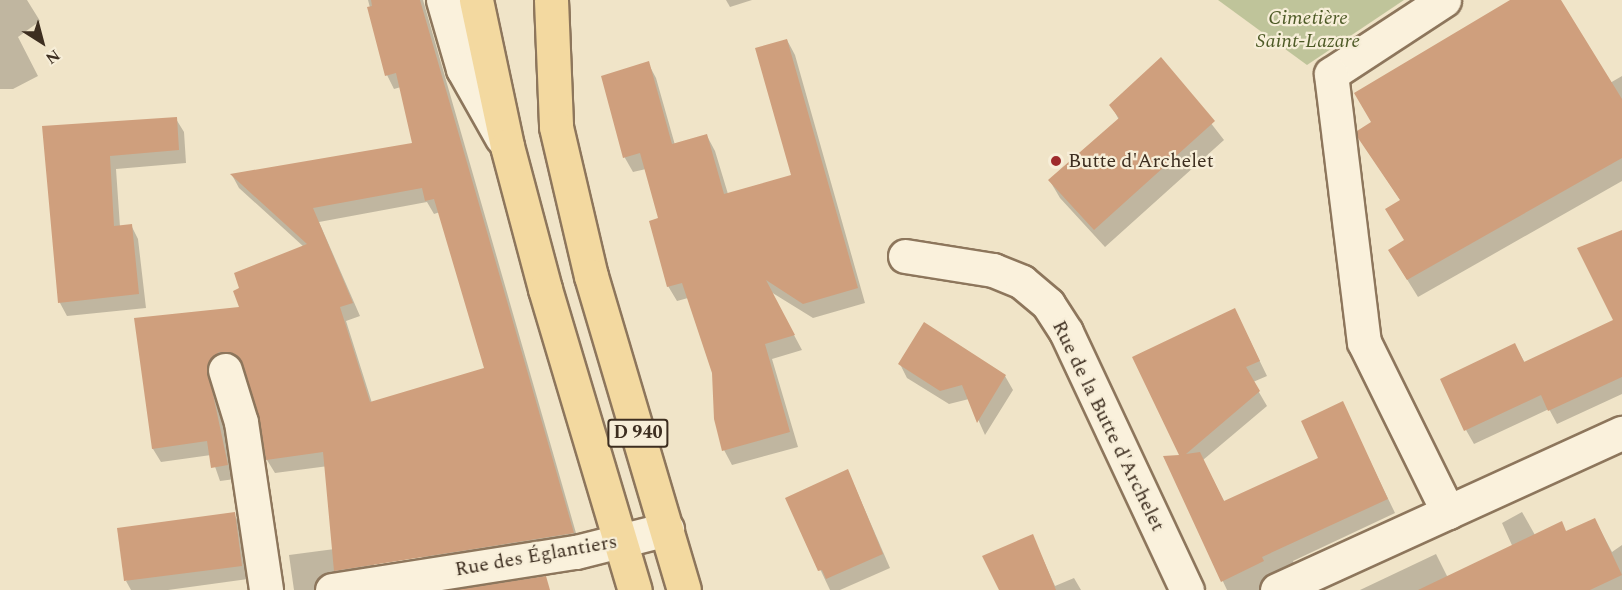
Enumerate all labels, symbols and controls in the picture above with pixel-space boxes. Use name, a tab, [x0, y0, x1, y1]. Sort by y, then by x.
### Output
park label: Cimetière Saint-Lazare	[1256, 6, 1360, 53]
north arrow	[12, 12, 72, 72]
text: N	[40, 43, 65, 70]
place label: Butte d'Archelet	[1068, 149, 1214, 173]
marker: Butte d'Archelet	[1049, 154, 1063, 168]
street label: Rue de la Butte d'Archelet	[1046, 317, 1170, 535]
road number: D 940	[606, 418, 670, 448]
street label: Rue des Églantiers	[453, 530, 619, 582]

